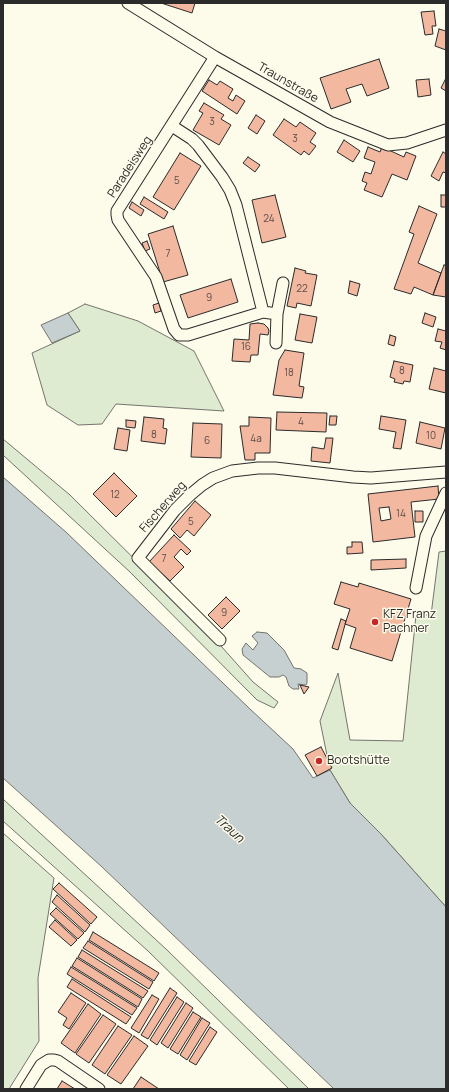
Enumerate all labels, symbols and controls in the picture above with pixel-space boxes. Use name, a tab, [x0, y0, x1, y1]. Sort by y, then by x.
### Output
street label: Traunstraße	[255, 60, 321, 106]
house number: 3	[209, 116, 215, 128]
house number: 3	[292, 133, 298, 145]
street label: Paradeisweg	[105, 134, 155, 200]
house number: 5	[174, 175, 180, 187]
house number: 24	[263, 213, 275, 225]
house number: 7	[165, 248, 171, 260]
house number: 22	[296, 283, 308, 295]
house number: 9	[206, 292, 212, 304]
house number: 16	[241, 341, 251, 353]
house number: 8	[399, 365, 405, 377]
house number: 18	[284, 367, 294, 379]
house number: 4	[298, 416, 304, 428]
house number: 8	[151, 429, 157, 441]
house number: 10	[426, 430, 436, 442]
house number: 4a	[250, 433, 262, 445]
house number: 6	[204, 435, 210, 447]
street label: Fischerweg	[137, 478, 189, 536]
house number: 12	[110, 489, 120, 501]
house number: 14	[396, 508, 406, 520]
house number: 5	[188, 516, 194, 528]
house number: 7	[161, 553, 167, 565]
house number: 9	[221, 607, 227, 619]
place label: KFZ Franz Pachner	[383, 608, 436, 636]
marker: KFZ Franz Pachner	[370, 617, 380, 627]
place label: Bootshütte	[327, 754, 390, 768]
marker: Bootshütte	[314, 756, 324, 766]
water label: Traun	[211, 812, 247, 846]

